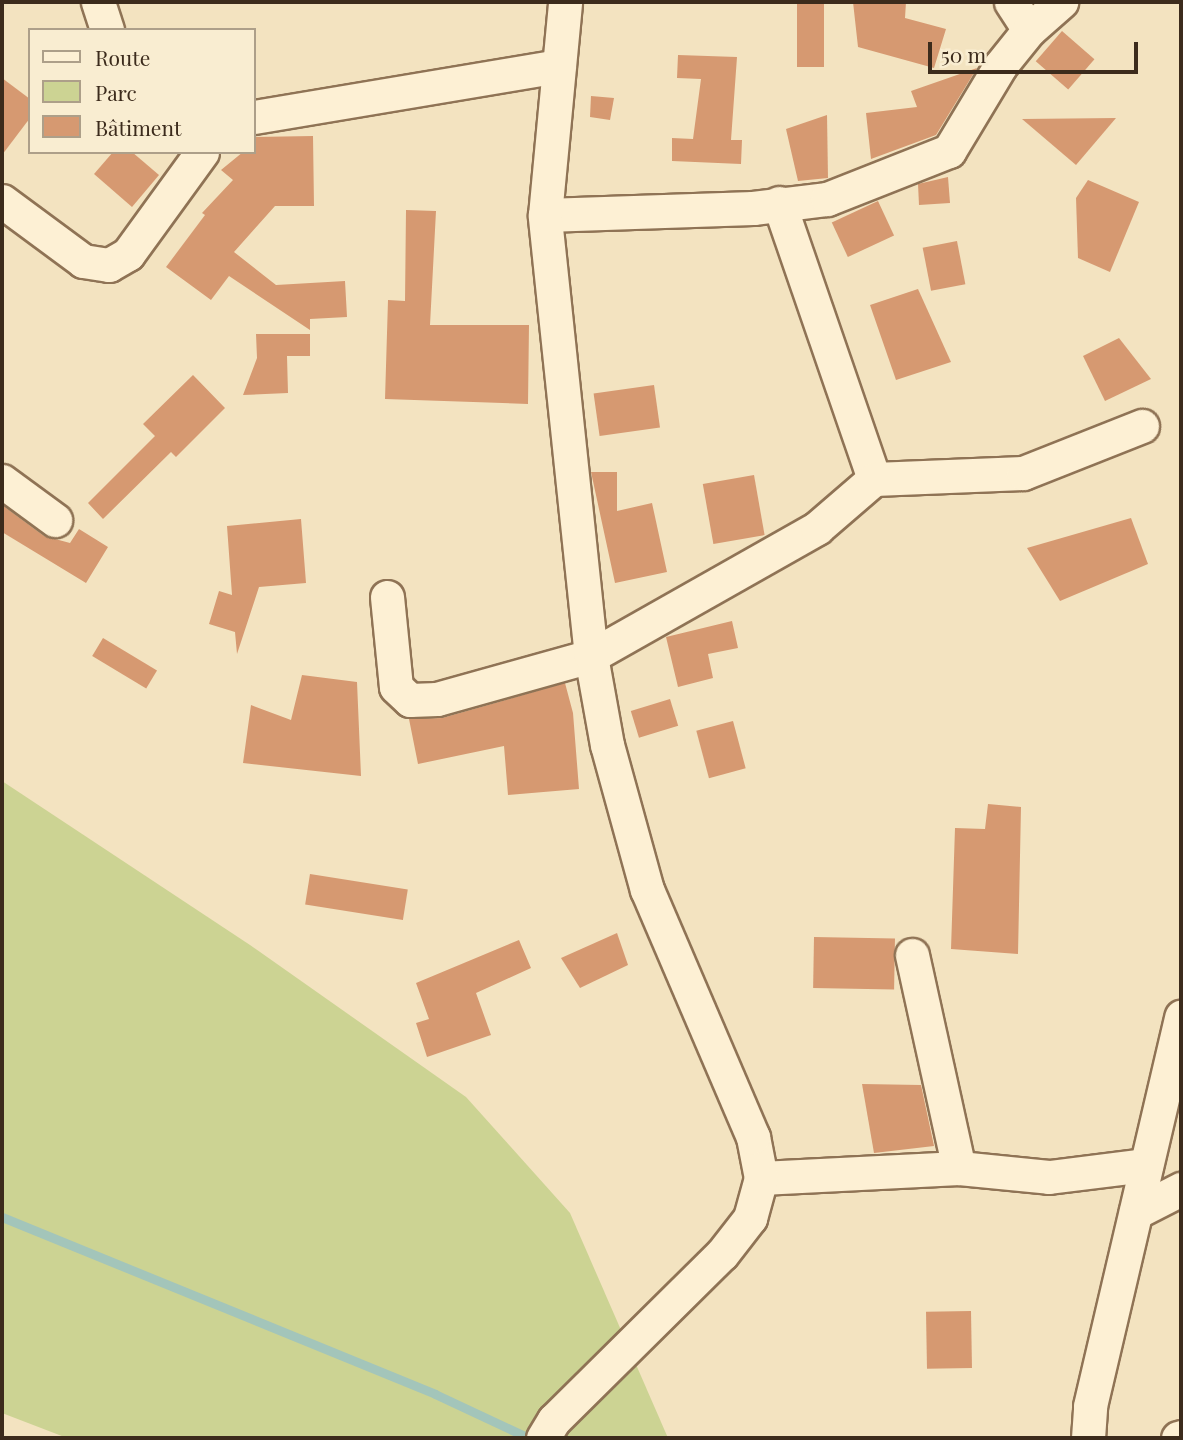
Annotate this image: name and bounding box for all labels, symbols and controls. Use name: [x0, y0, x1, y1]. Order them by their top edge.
legend: [28, 28, 256, 154]
scale bar: [931, 28, 1141, 72]
text: 50 m: [941, 40, 986, 68]
text: Route: [95, 43, 150, 71]
text: Parc: [95, 78, 137, 106]
text: Bâtiment: [95, 113, 181, 141]

